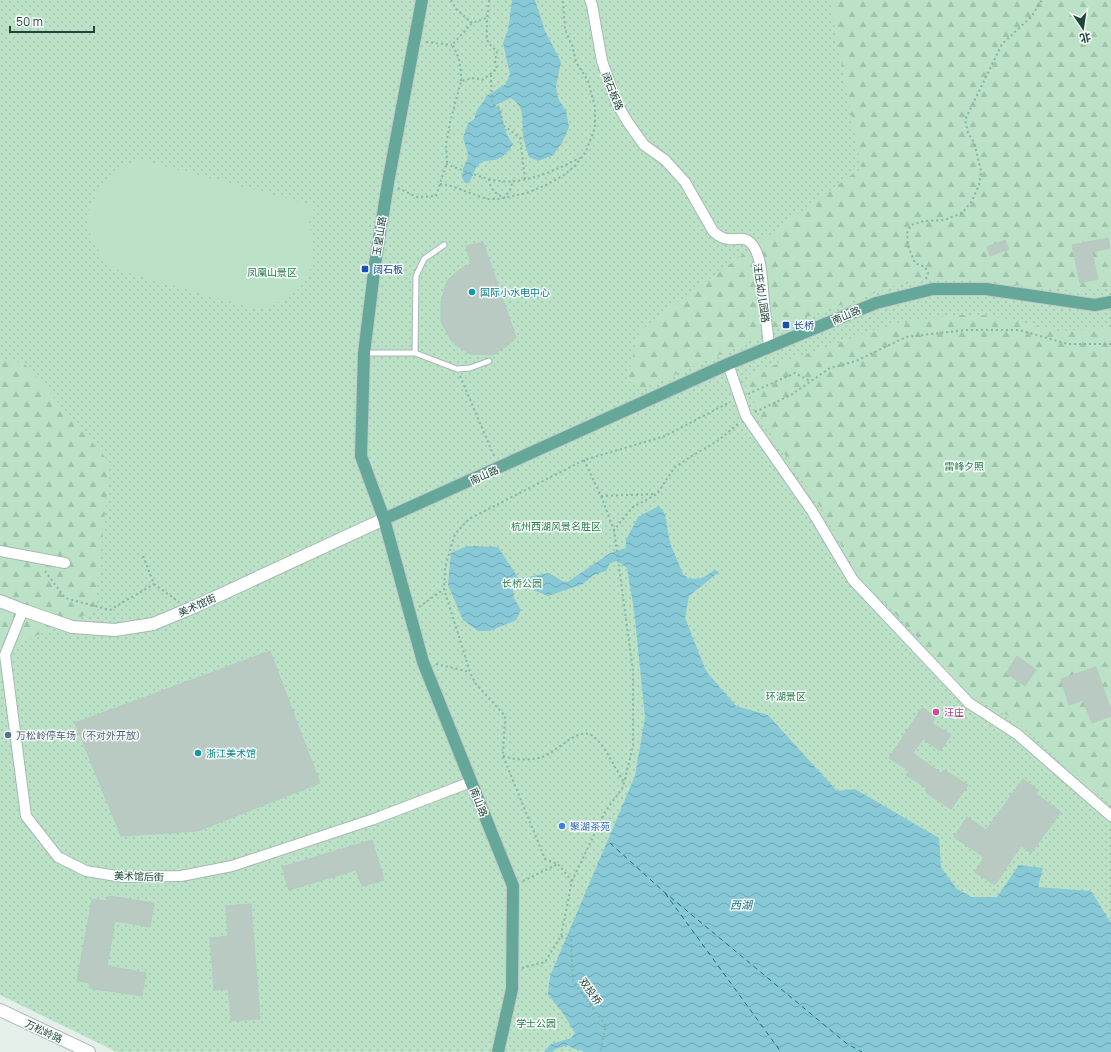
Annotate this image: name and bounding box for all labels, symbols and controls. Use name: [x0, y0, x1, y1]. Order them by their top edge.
scale bar: [10, 8, 94, 34]
north arrow: [1063, 8, 1103, 48]
text: 50 m: [16, 13, 43, 30]
text: 北: [1078, 30, 1092, 47]
street label: 阔石板路: [599, 70, 627, 112]
street label: 玉皇山路: [369, 215, 389, 257]
place label: 阔石板: [373, 262, 403, 276]
street label: 汪庄幼儿园路: [751, 262, 773, 324]
marker: 阔石板: [360, 264, 370, 274]
park label: 凤凰山景区: [247, 265, 297, 279]
place label: 国际小水电中心: [480, 285, 550, 299]
marker: 国际小水电中心: [467, 287, 477, 297]
street label: 南山路: [829, 303, 863, 327]
place label: 长桥: [794, 318, 814, 332]
marker: 长桥: [781, 320, 791, 330]
park label: 雷峰夕照: [944, 459, 984, 473]
street label: 南山路: [467, 463, 501, 487]
park label: 杭州西湖风景名胜区: [511, 519, 601, 533]
park label: 长桥公园: [502, 576, 542, 590]
street label: 美术馆街: [176, 590, 218, 620]
park label: 环湖景区: [766, 689, 806, 703]
place label: 汪庄: [944, 705, 964, 719]
marker: 汪庄: [931, 707, 941, 717]
place label: 万松岭停车场（不对外开放）: [16, 728, 146, 742]
marker: 万松岭停车场（不对外开放）: [3, 730, 13, 740]
place label: 浙江美术馆: [206, 746, 256, 760]
marker: 浙江美术馆: [193, 748, 203, 758]
street label: 南山路: [467, 785, 491, 819]
place label: 聚湖茶苑: [570, 819, 610, 833]
marker: 聚湖茶苑: [557, 821, 567, 831]
street label: 美术馆后街: [114, 868, 164, 884]
water label: 西湖: [730, 897, 754, 912]
street label: 双投桥: [577, 975, 605, 1007]
street label: 万松岭路: [23, 1016, 65, 1046]
park label: 学士公园: [516, 1016, 556, 1030]

